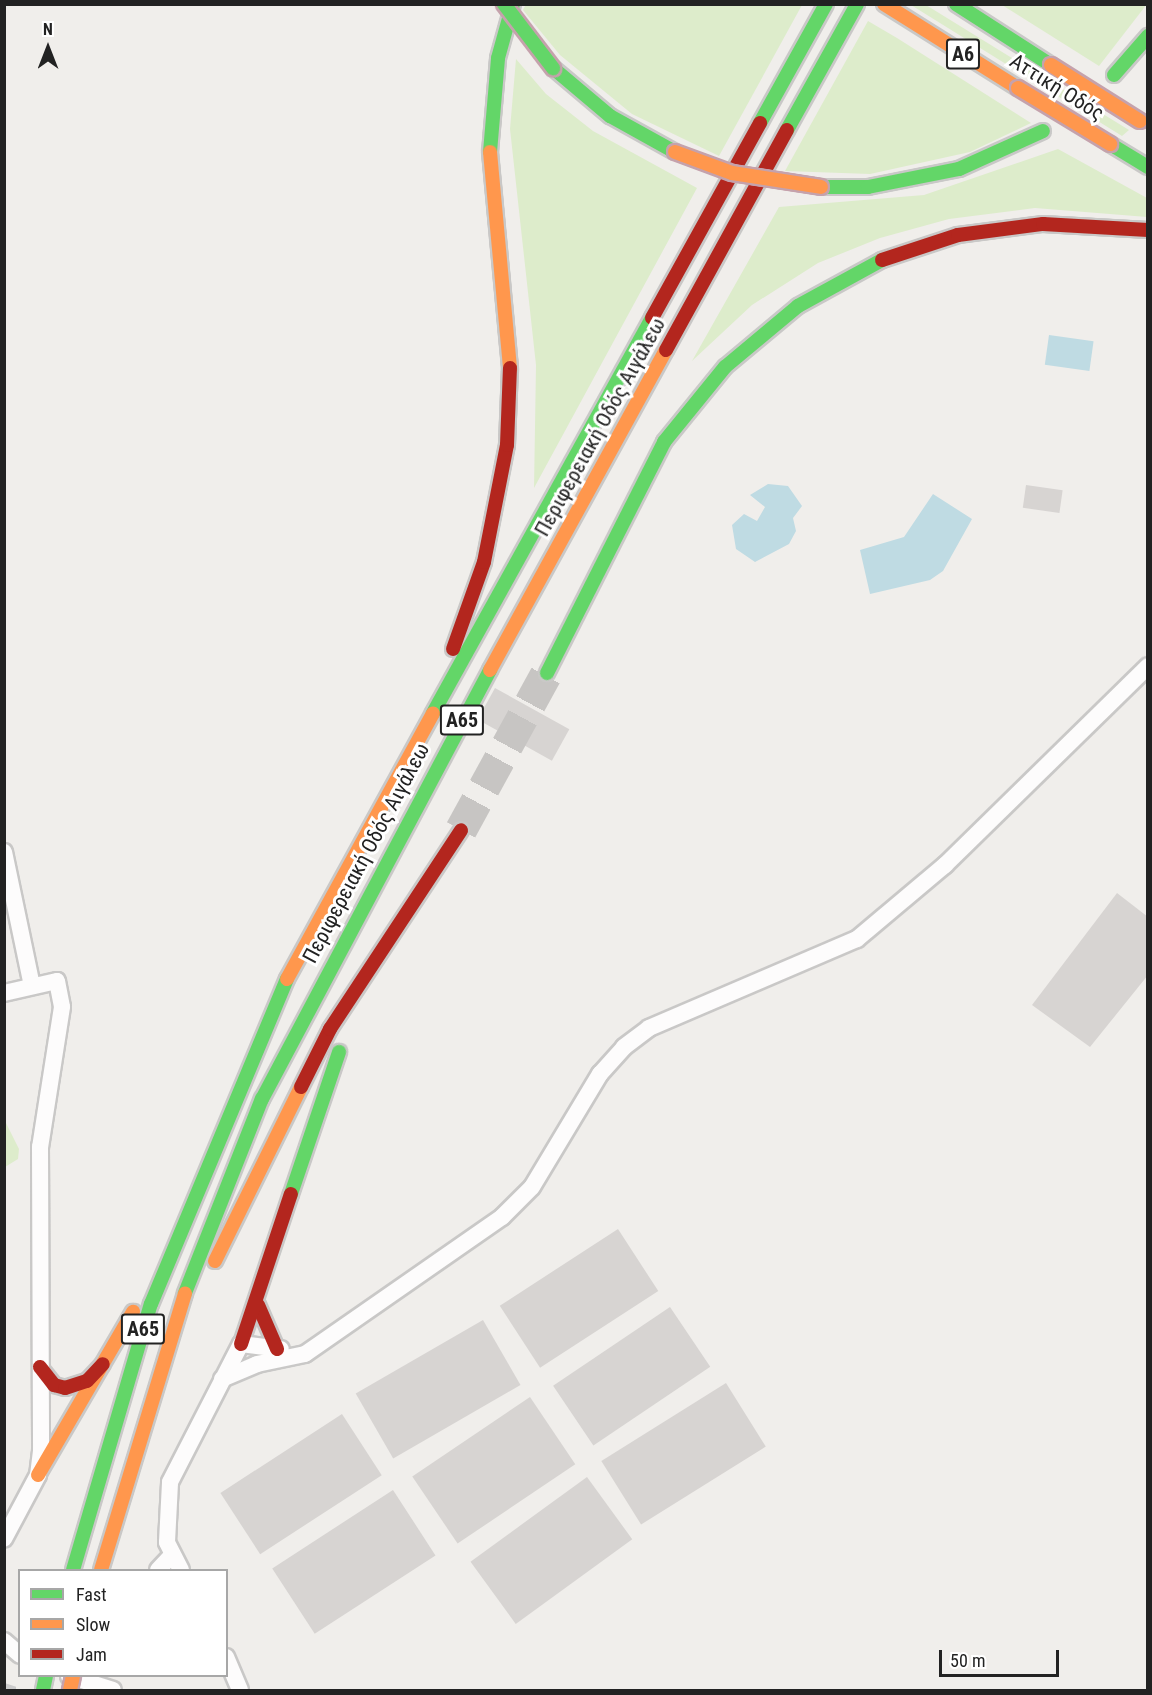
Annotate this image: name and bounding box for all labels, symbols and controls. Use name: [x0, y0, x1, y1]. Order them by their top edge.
north arrow: [18, 18, 78, 78]
text: N: [43, 20, 53, 39]
road number: Α6: [945, 37, 981, 71]
street label: Αττική Οδός: [1005, 48, 1109, 126]
street label: Περιφερειακή Οδός Αιγάλεω: [529, 313, 671, 541]
road number: Α65: [440, 703, 484, 737]
street label: Περιφερειακή Οδός Αιγάλεω: [297, 739, 435, 967]
road number: Α65: [120, 1312, 166, 1346]
legend: [18, 1569, 228, 1677]
text: Fast: [76, 1584, 107, 1605]
text: Slow: [76, 1614, 110, 1635]
scale bar: [942, 1638, 1062, 1676]
text: Jam: [76, 1644, 107, 1665]
text: 50 m: [950, 1650, 985, 1671]

